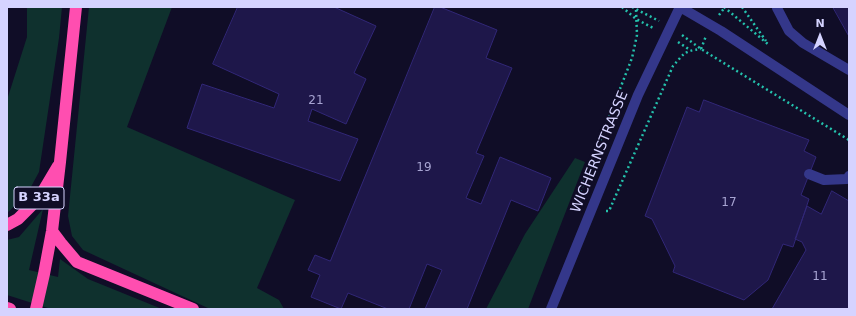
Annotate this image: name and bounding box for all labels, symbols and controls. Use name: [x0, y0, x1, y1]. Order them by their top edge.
north arrow: [800, 16, 840, 56]
text: N: [815, 17, 825, 30]
street label: WICHERNSTRASSE: [568, 89, 632, 215]
house number: 21: [308, 94, 324, 108]
house number: 19: [416, 161, 432, 175]
road number: B 33a: [14, 187, 64, 209]
house number: 17: [721, 196, 737, 210]
house number: 11: [812, 270, 828, 284]

